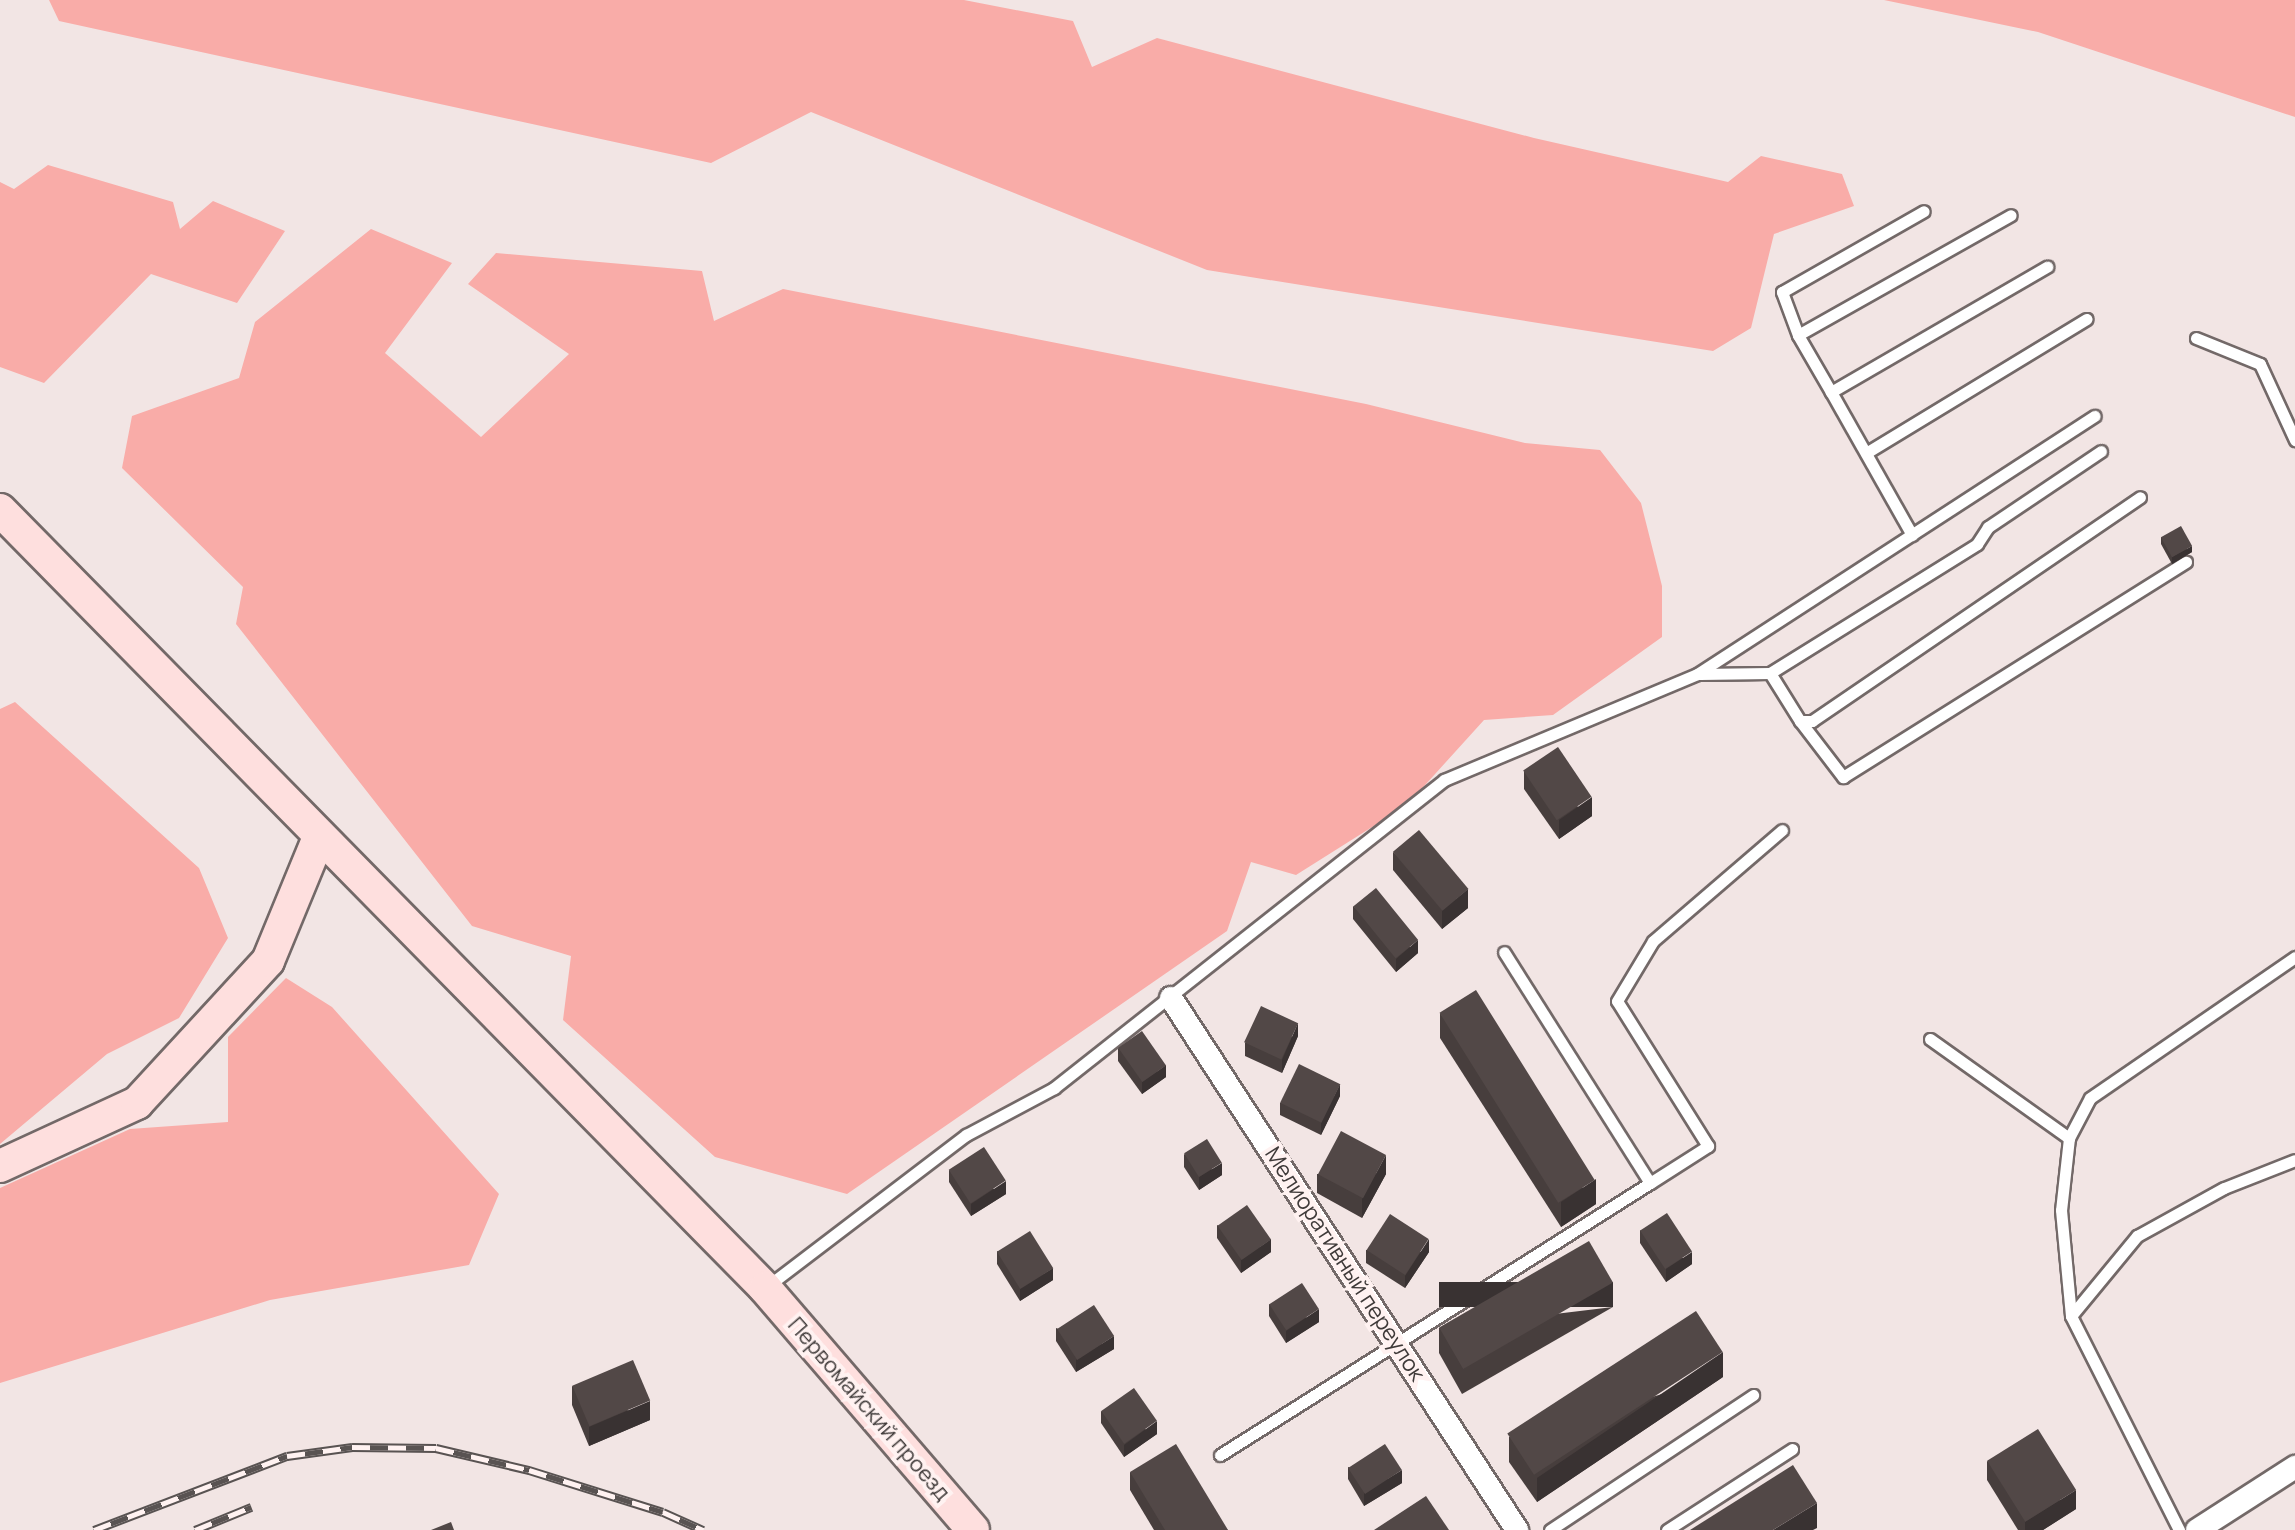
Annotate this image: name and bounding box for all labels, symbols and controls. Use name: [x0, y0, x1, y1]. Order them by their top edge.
street label: Мелиоративный переулок: [1259, 1142, 1431, 1386]
street label: Первомайский проезд: [782, 1312, 956, 1506]

